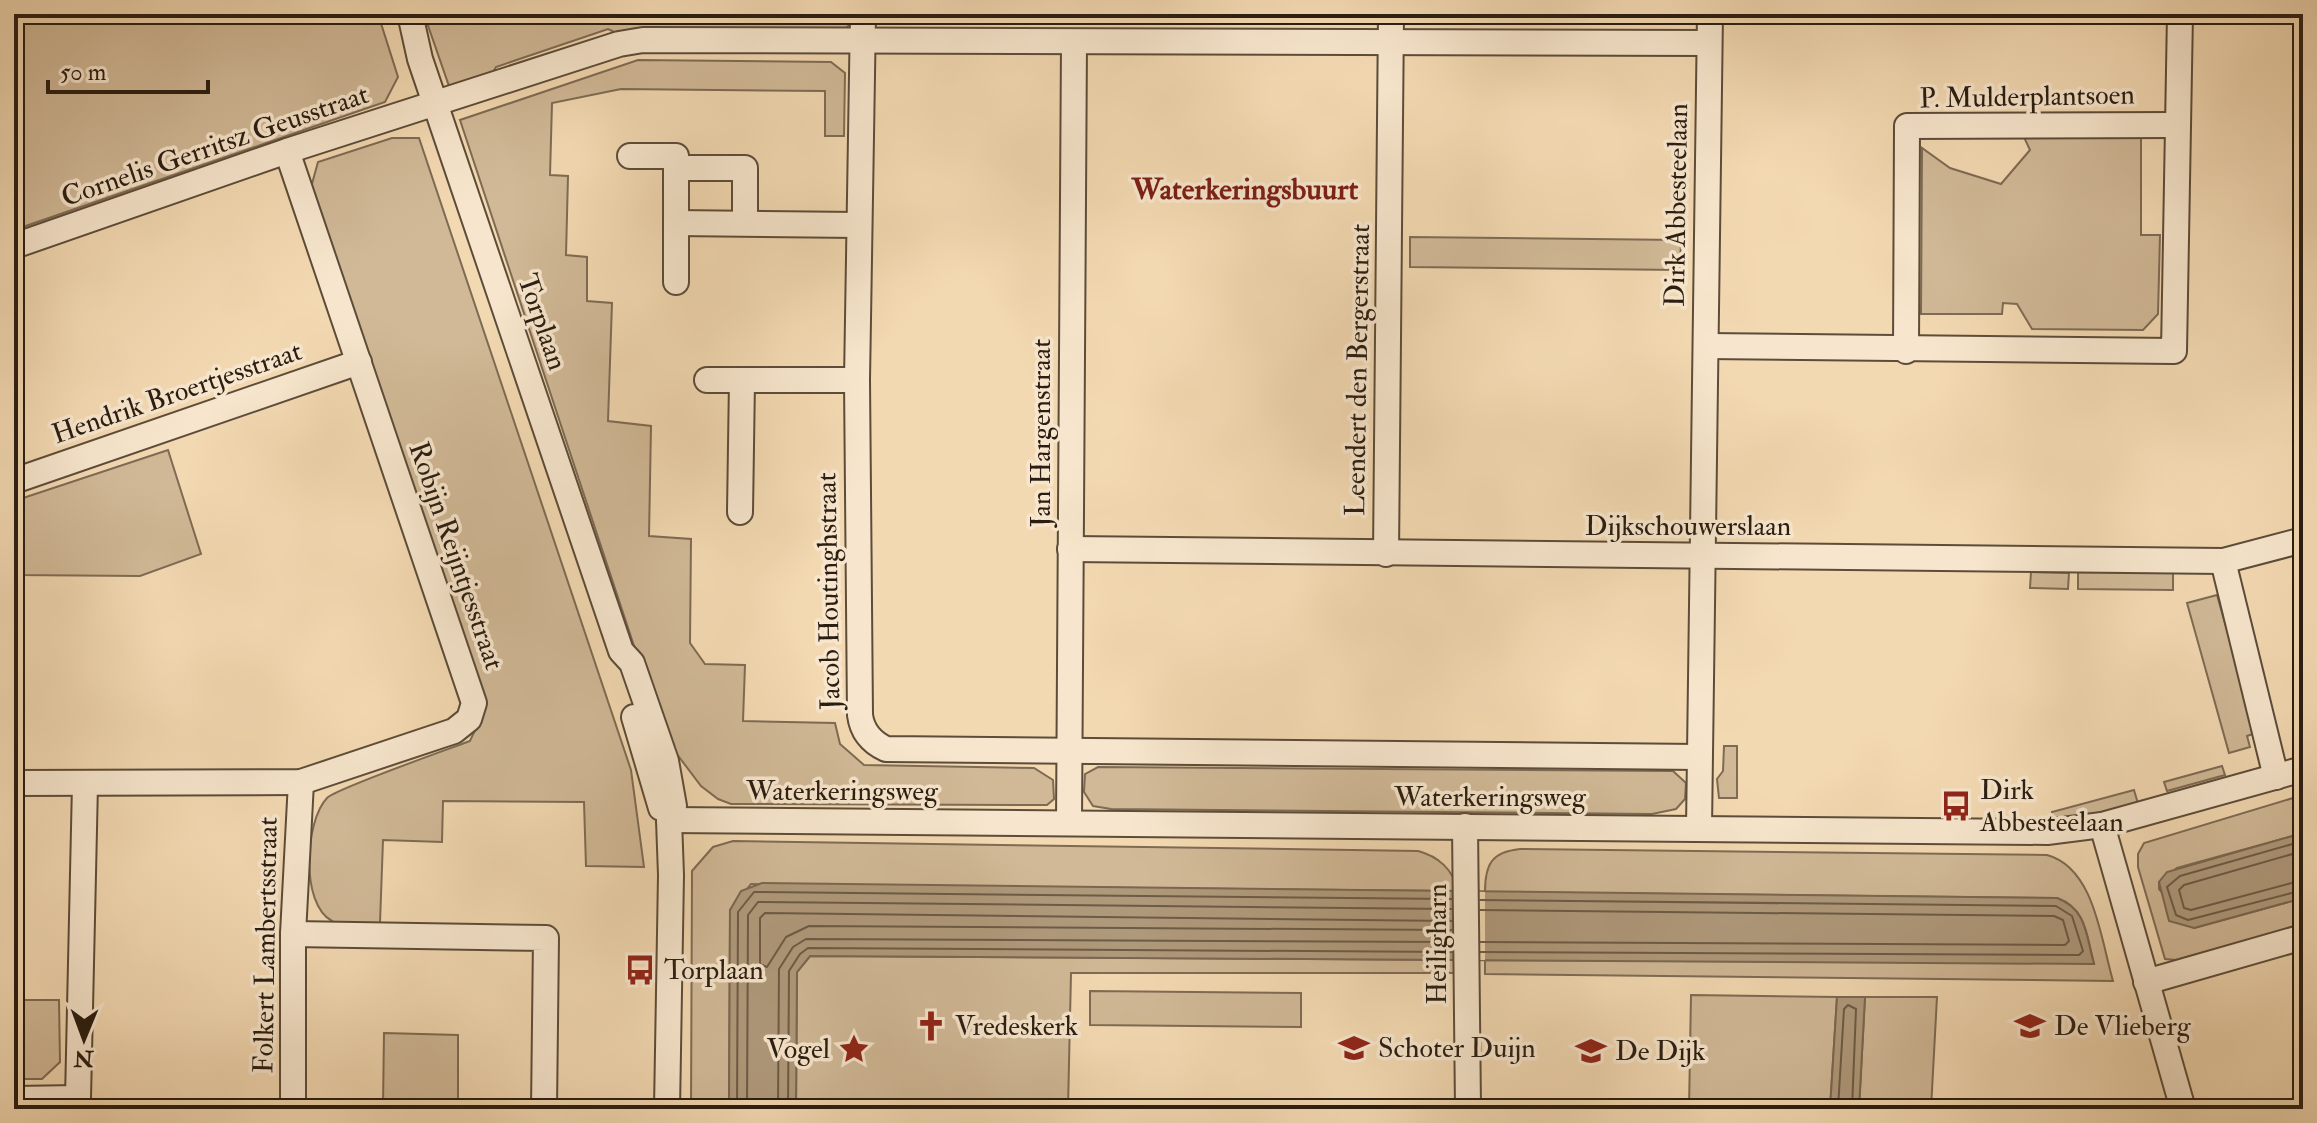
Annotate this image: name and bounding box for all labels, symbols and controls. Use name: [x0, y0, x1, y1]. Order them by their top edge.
scale bar: [48, 44, 208, 94]
text: 50 m: [60, 57, 107, 88]
street label: Cornelis Gerritsz Geusstraat: [57, 77, 373, 215]
street label: P. Mulderplantsoen: [1919, 78, 2135, 116]
street label: Dirk Abbesteelaan: [1658, 103, 1696, 307]
district label: Waterkeringsbuurt: [1131, 171, 1358, 208]
street label: Leendert den Bergerstraat: [1338, 224, 1378, 516]
street label: Torplaan: [509, 269, 575, 375]
street label: Hendrik Broertjesstraat: [47, 334, 307, 452]
street label: Jan Hargenstraat: [1024, 339, 1059, 528]
street label: Robijn Reijntjesstraat: [401, 437, 511, 675]
street label: Jacob Houtinghstraat: [809, 472, 849, 711]
street label: Dijkschouwerslaan: [1585, 509, 1791, 544]
place label: Dirk Abbesteelaan: [1979, 773, 2124, 840]
street label: Waterkeringsweg: [745, 774, 939, 809]
street label: Waterkeringsweg: [1393, 780, 1587, 815]
bus stop icon: Dirk Abbesteelaan: [1939, 789, 1973, 823]
street label: Folkert Lambertsstraat: [246, 816, 286, 1074]
street label: Heiligharn: [1420, 883, 1455, 1005]
bus stop icon: Torplaan: [623, 953, 657, 987]
place label: Torplaan: [664, 953, 764, 988]
north arrow: [44, 999, 124, 1079]
church icon: Vredeskerk: [914, 1009, 948, 1043]
place label: Vredeskerk: [955, 1009, 1079, 1044]
school or university icon: De Vlieberg: [2013, 1009, 2047, 1043]
place label: De Vlieberg: [2054, 1009, 2192, 1044]
school or university icon: Schoter Duijn: [1337, 1031, 1371, 1065]
place label: Schoter Duijn: [1378, 1031, 1536, 1066]
place label: Vogel: [766, 1032, 830, 1067]
place icon: Vogel: [837, 1032, 871, 1066]
school or university icon: De Dijk: [1574, 1034, 1608, 1068]
place label: De Dijk: [1615, 1034, 1706, 1069]
text: N: [73, 1044, 95, 1072]

